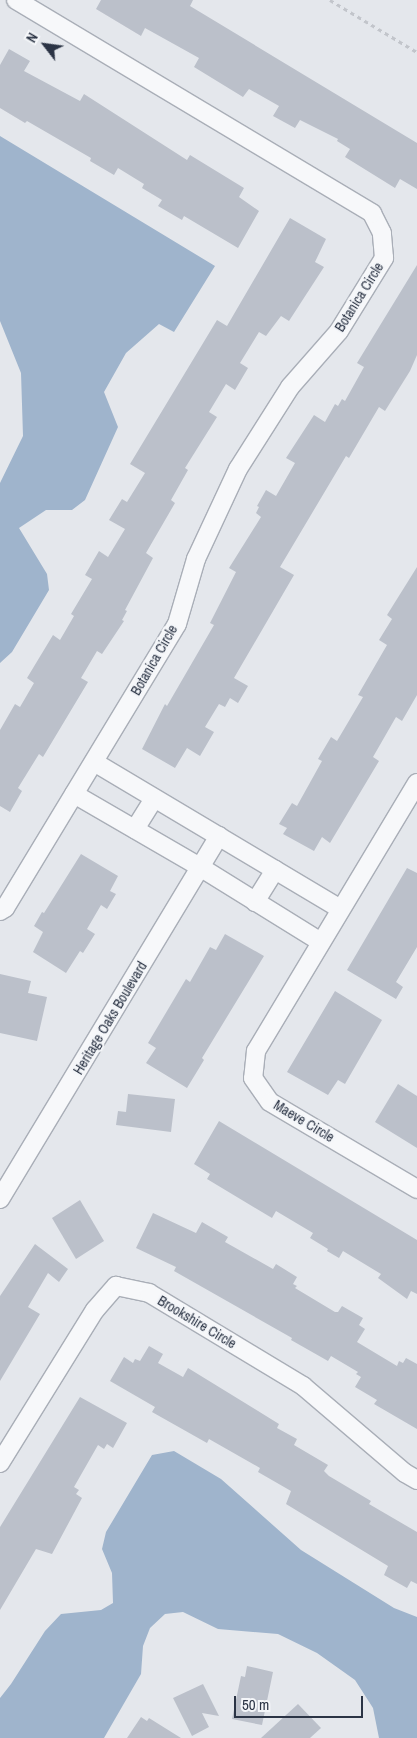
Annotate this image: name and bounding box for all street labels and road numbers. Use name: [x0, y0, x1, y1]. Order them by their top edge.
street label: Botanica Circle: [331, 259, 387, 335]
street label: Botanica Circle: [127, 622, 181, 698]
street label: Heritage Oaks Boulevard: [70, 958, 150, 1078]
street label: Maeve Circle: [271, 1096, 337, 1146]
street label: Brookshire Circle: [155, 1292, 239, 1352]

